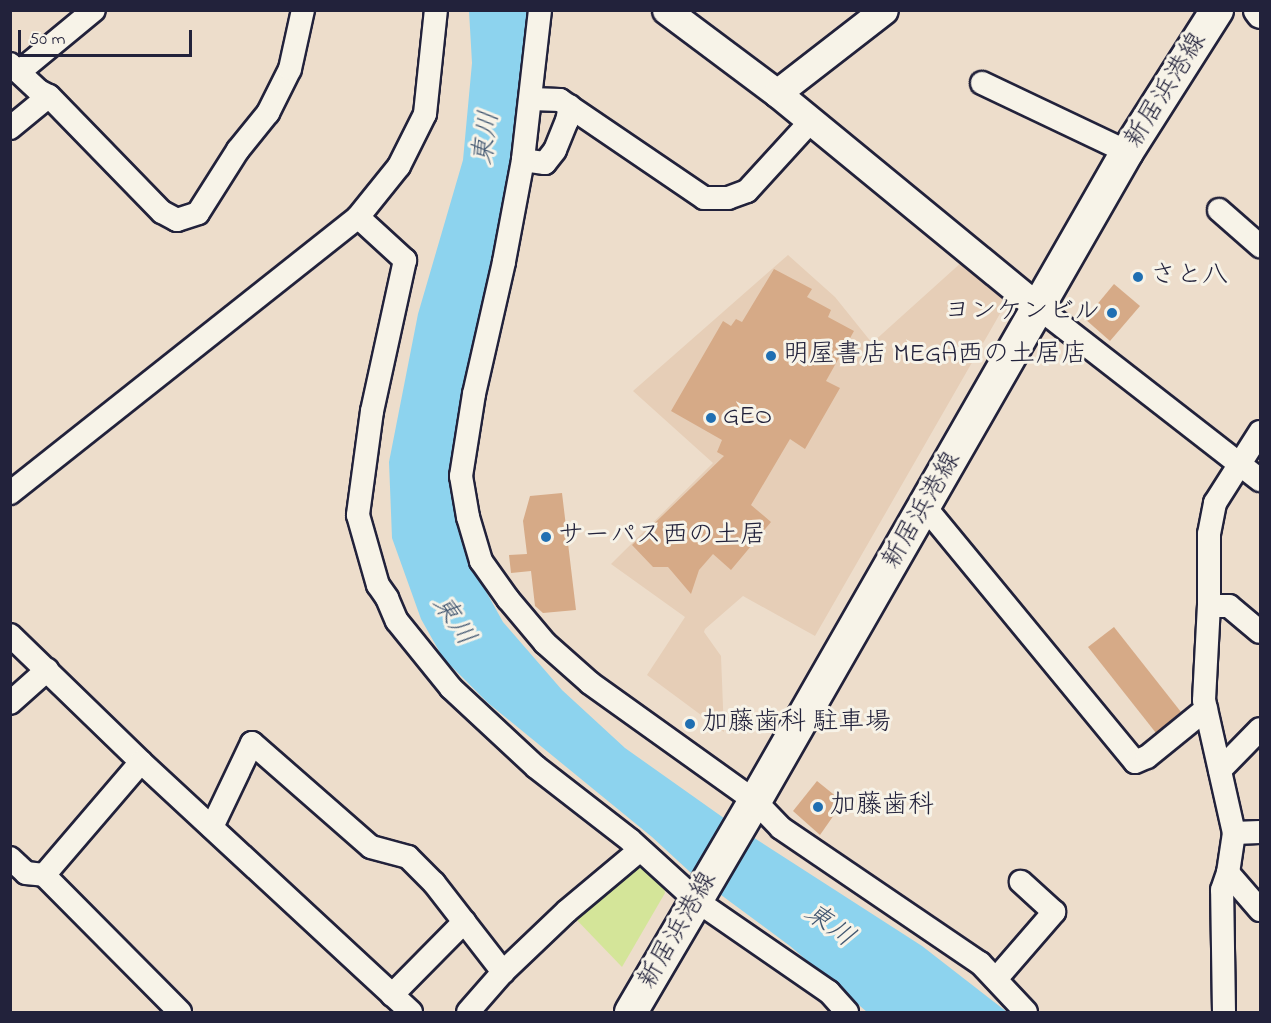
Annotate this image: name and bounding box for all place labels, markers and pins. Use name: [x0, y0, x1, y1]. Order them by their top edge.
place label: さと八: [1150, 261, 1228, 293]
marker: さと八: [1131, 270, 1145, 284]
place label: ヨンケンビル: [944, 297, 1100, 329]
marker: ヨンケンビル: [1105, 306, 1119, 320]
place label: 明屋書店 MEGA西の土居店: [783, 340, 1087, 372]
marker: 明屋書店 MEGA西の土居店: [764, 349, 778, 363]
place label: GEO: [723, 402, 772, 434]
marker: GEO: [704, 411, 718, 425]
place label: サーパス西の土居: [558, 521, 766, 553]
marker: サーパス西の土居: [539, 530, 553, 544]
place label: 加藤歯科 駐車場: [702, 708, 890, 740]
marker: 加藤歯科 駐車場: [683, 717, 697, 731]
place label: 加藤歯科: [830, 791, 934, 823]
marker: 加藤歯科: [811, 800, 825, 814]

